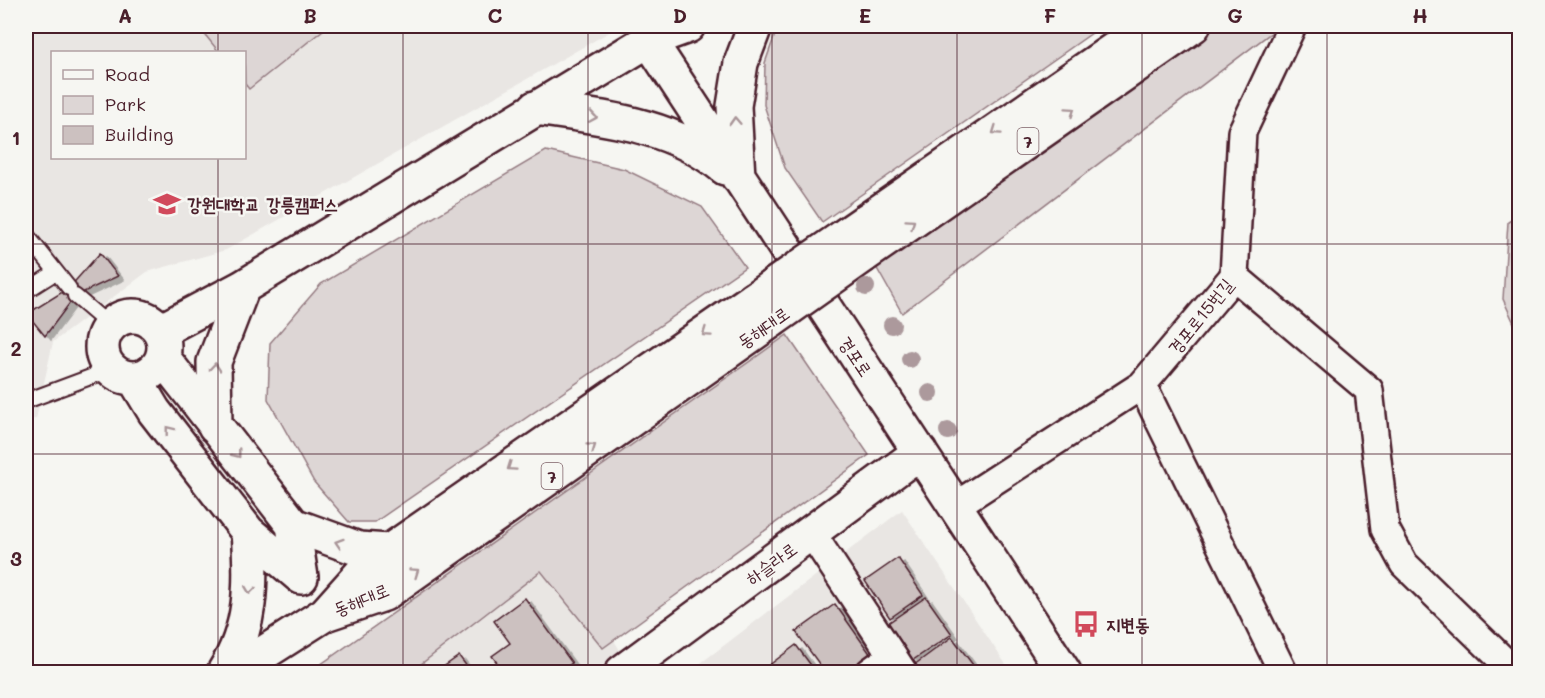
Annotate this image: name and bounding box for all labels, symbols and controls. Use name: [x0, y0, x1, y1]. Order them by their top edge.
text: A: [118, 2, 132, 28]
text: B: [303, 2, 317, 28]
text: C: [488, 2, 503, 28]
text: D: [673, 2, 687, 28]
text: E: [859, 2, 871, 28]
text: F: [1044, 2, 1057, 28]
text: G: [1227, 2, 1243, 28]
text: H: [1412, 2, 1428, 28]
legend: [51, 51, 246, 159]
text: Road: [105, 62, 150, 86]
text: Park: [105, 92, 146, 116]
one-way arrow: [1064, 107, 1075, 118]
one-way arrow: [588, 110, 598, 122]
one-way arrow: [728, 116, 741, 125]
text: Building: [105, 122, 173, 146]
text: 1: [12, 124, 20, 150]
one-way arrow: [992, 124, 1003, 135]
road number: 7: [1018, 128, 1038, 154]
school or university icon: 강원대학교 강릉캠퍼스: [152, 189, 182, 219]
place label: 강원대학교 강릉캠퍼스: [187, 192, 338, 216]
one-way arrow: [904, 219, 915, 230]
street label: 경포로15번길: [1162, 273, 1238, 359]
street label: 동해대로: [732, 301, 794, 353]
one-way arrow: [702, 325, 713, 336]
street label: 경포로: [834, 331, 878, 381]
text: 2: [10, 335, 22, 361]
one-way arrow: [208, 363, 221, 372]
one-way arrow: [165, 426, 176, 437]
one-way arrow: [585, 443, 596, 454]
one-way arrow: [230, 447, 241, 458]
one-way arrow: [507, 460, 518, 471]
road number: 7: [542, 463, 562, 489]
street label: 하슬라로: [741, 536, 801, 590]
one-way arrow: [334, 538, 345, 550]
text: 3: [10, 545, 22, 571]
one-way arrow: [409, 568, 420, 579]
street label: 동해대로: [330, 577, 392, 621]
one-way arrow: [245, 586, 257, 595]
bus stop icon: 지변동: [1071, 609, 1101, 639]
place label: 지변동: [1106, 612, 1149, 636]

